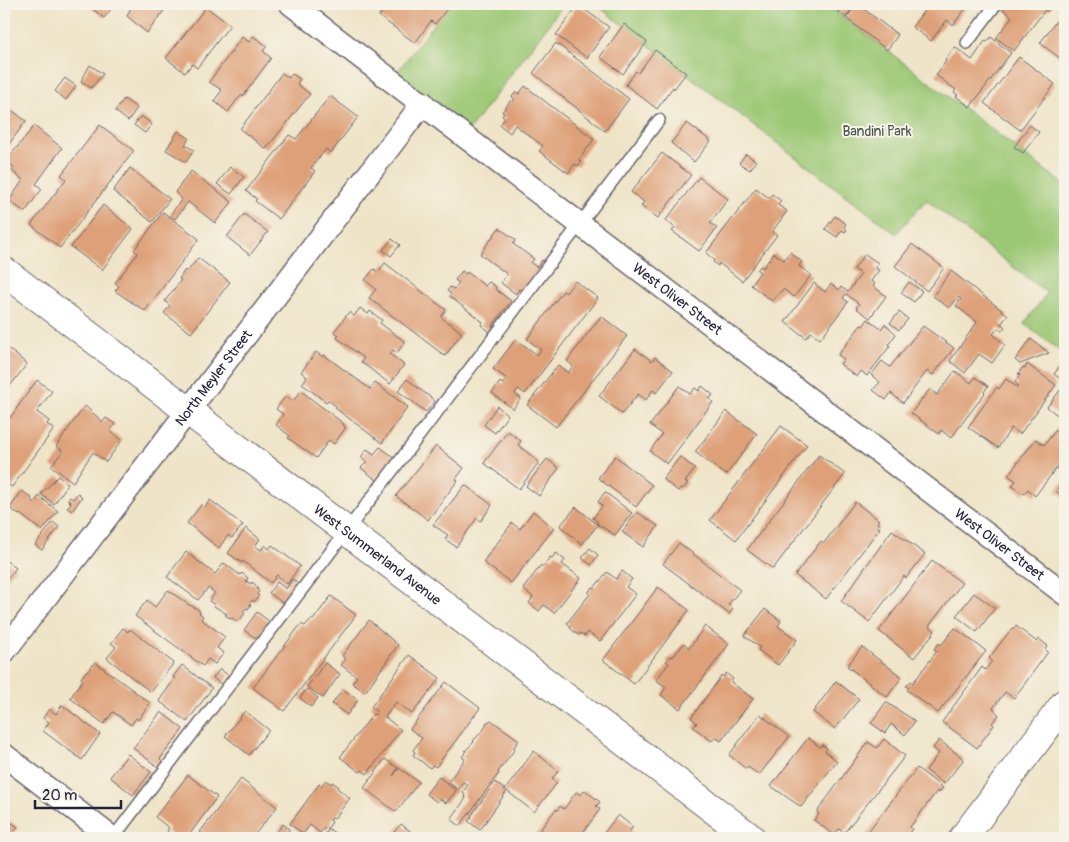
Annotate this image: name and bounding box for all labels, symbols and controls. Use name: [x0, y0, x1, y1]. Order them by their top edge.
park label: Bandini Park: [842, 123, 912, 140]
street label: West Oliver Street: [629, 259, 726, 338]
street label: North Meyler Street: [171, 326, 256, 429]
street label: West Summerland Avenue: [310, 501, 445, 608]
street label: West Oliver Street: [951, 505, 1048, 584]
scale bar: [35, 777, 121, 809]
text: 20 m: [42, 786, 77, 805]

